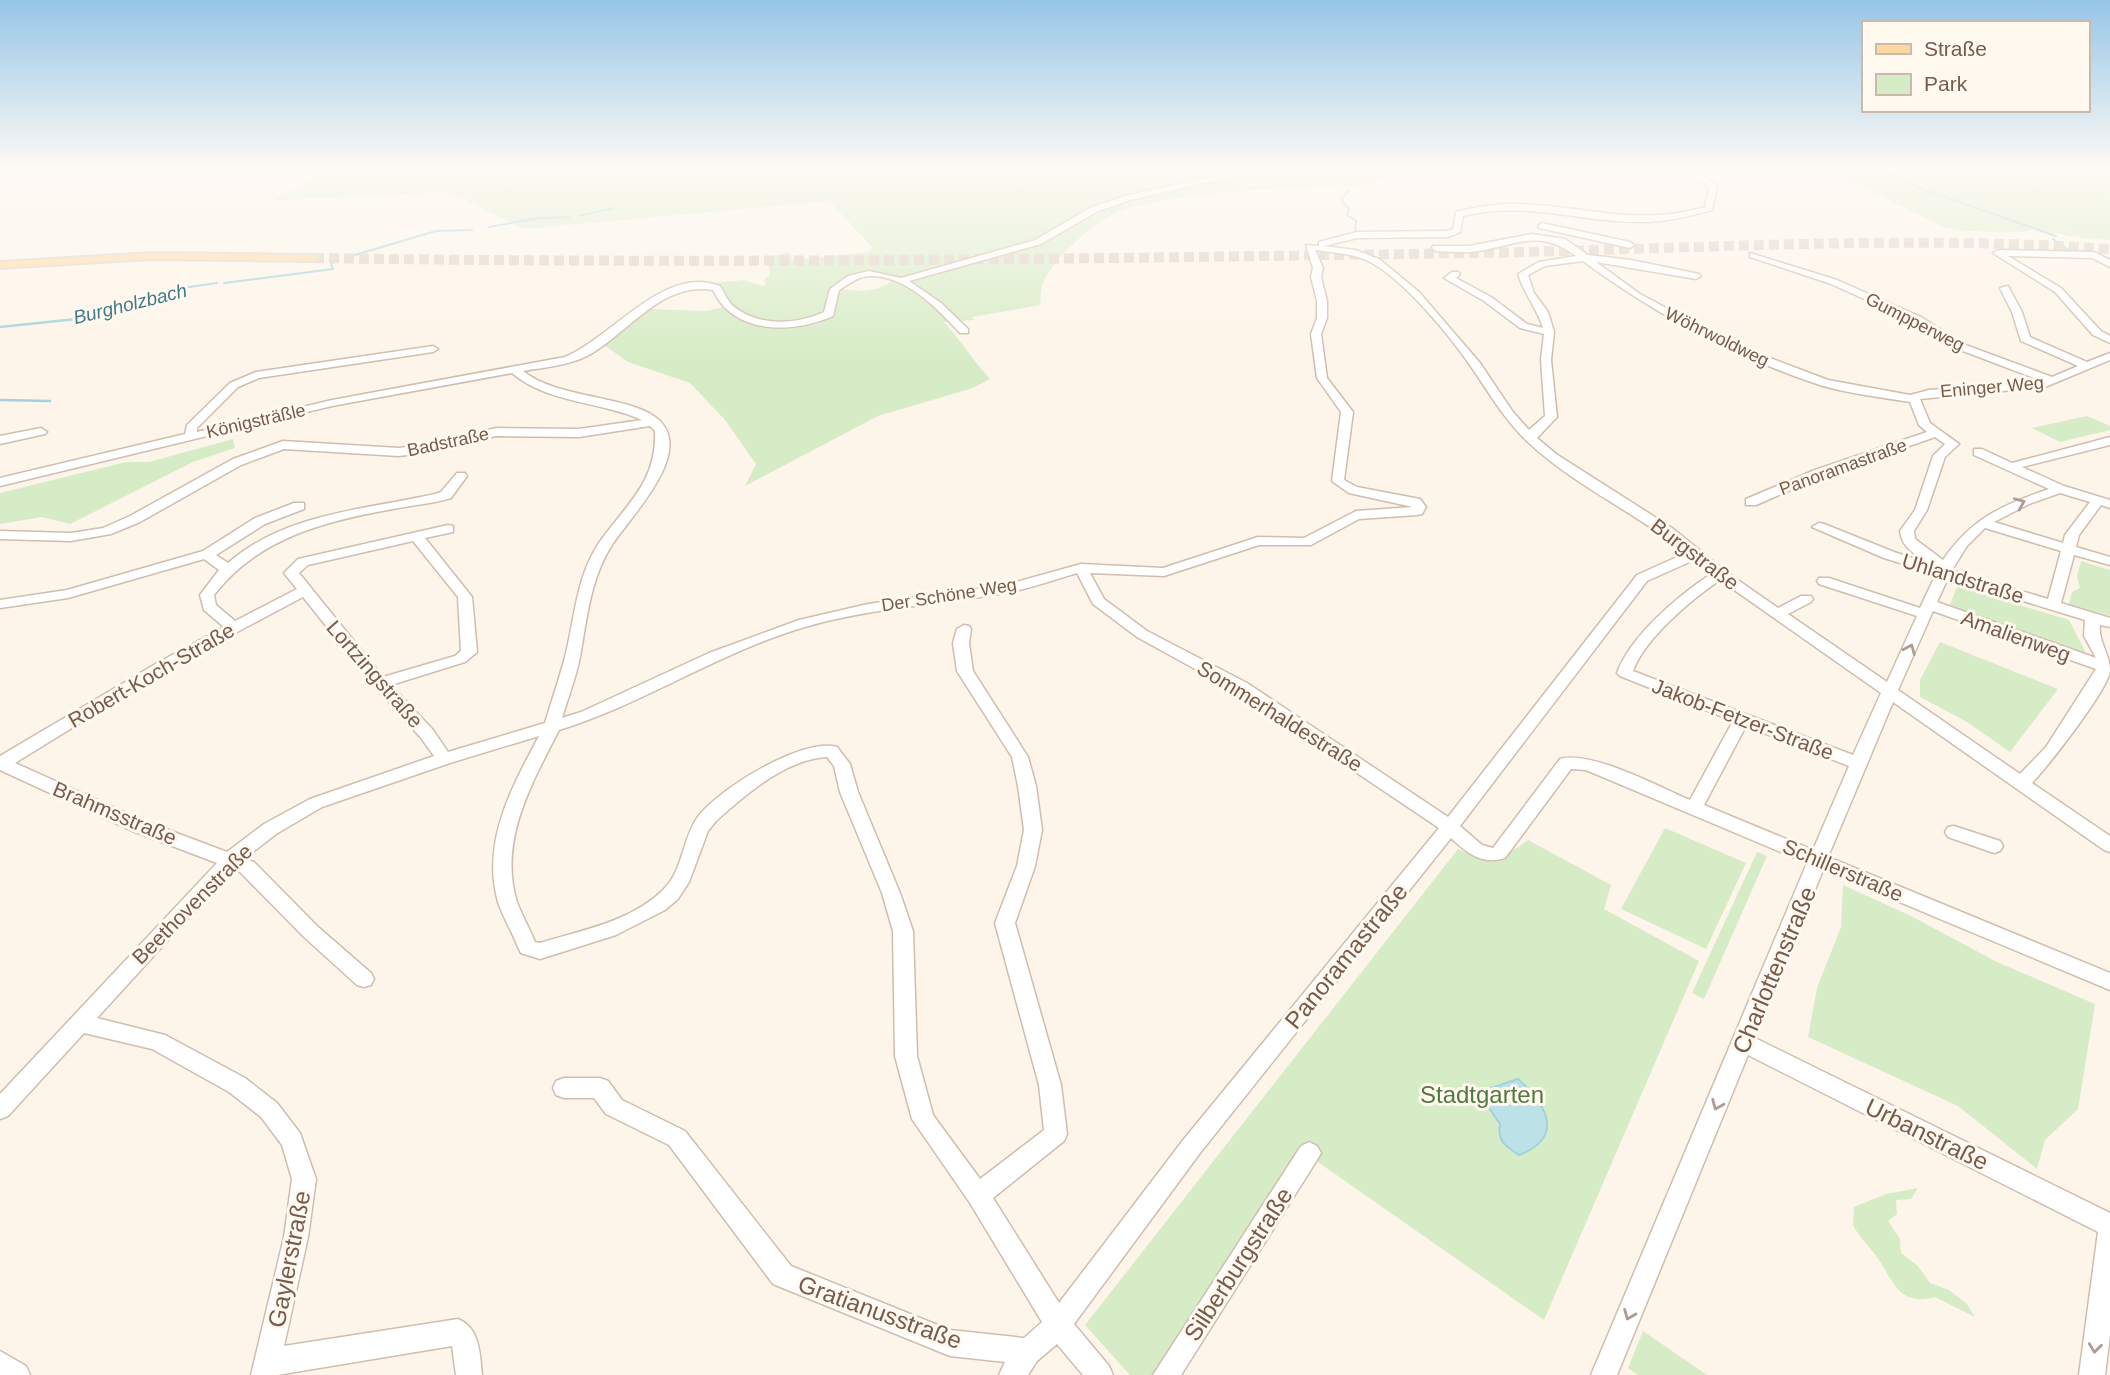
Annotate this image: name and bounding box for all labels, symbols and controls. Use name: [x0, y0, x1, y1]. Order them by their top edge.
legend: [1862, 21, 2089, 112]
text: Straße: [1924, 37, 1987, 60]
text: Park: [1924, 72, 1968, 95]
water label: Burgholzbach: [71, 280, 189, 328]
street label: Gumpperweg: [1862, 289, 1968, 355]
street label: Wöhrwoldweg: [1662, 303, 1772, 371]
street label: Eninger Weg: [1939, 373, 2045, 401]
street label: Königsträßle: [205, 400, 307, 442]
street label: Badstraße: [405, 424, 491, 460]
street label: Panoramastraße: [1777, 435, 1909, 499]
one-way arrow: [2013, 498, 2025, 512]
street label: Burgstraße: [1647, 514, 1743, 594]
street label: Uhlandstraße: [1899, 549, 2027, 607]
street label: Der Schöne Weg: [880, 574, 1018, 616]
street label: Amalienweg: [1958, 606, 2074, 666]
street label: Lortzingstraße: [322, 616, 428, 732]
street label: Robert-Koch-Straße: [64, 618, 238, 732]
one-way arrow: [1902, 644, 1916, 656]
street label: Sommerhaldestraße: [1193, 656, 1367, 776]
street label: Jakob-Fetzer-Straße: [1649, 674, 1837, 764]
street label: Brahmsstraße: [50, 777, 180, 849]
street label: Schillerstraße: [1779, 834, 1907, 906]
street label: Beethovenstraße: [127, 839, 257, 969]
street label: Panoramastraße: [1279, 878, 1413, 1034]
street label: Charlottenstraße: [1727, 882, 1821, 1058]
park label: Stadtgarten: [1420, 1081, 1544, 1108]
street label: Urbanstraße: [1861, 1093, 1993, 1175]
one-way arrow: [1711, 1098, 1725, 1110]
street label: Silberburgstraße: [1178, 1182, 1298, 1346]
street label: Gaylerstraße: [263, 1188, 315, 1330]
street label: Gratianusstraße: [795, 1270, 965, 1354]
one-way arrow: [1623, 1308, 1637, 1320]
one-way arrow: [2088, 1342, 2103, 1354]

